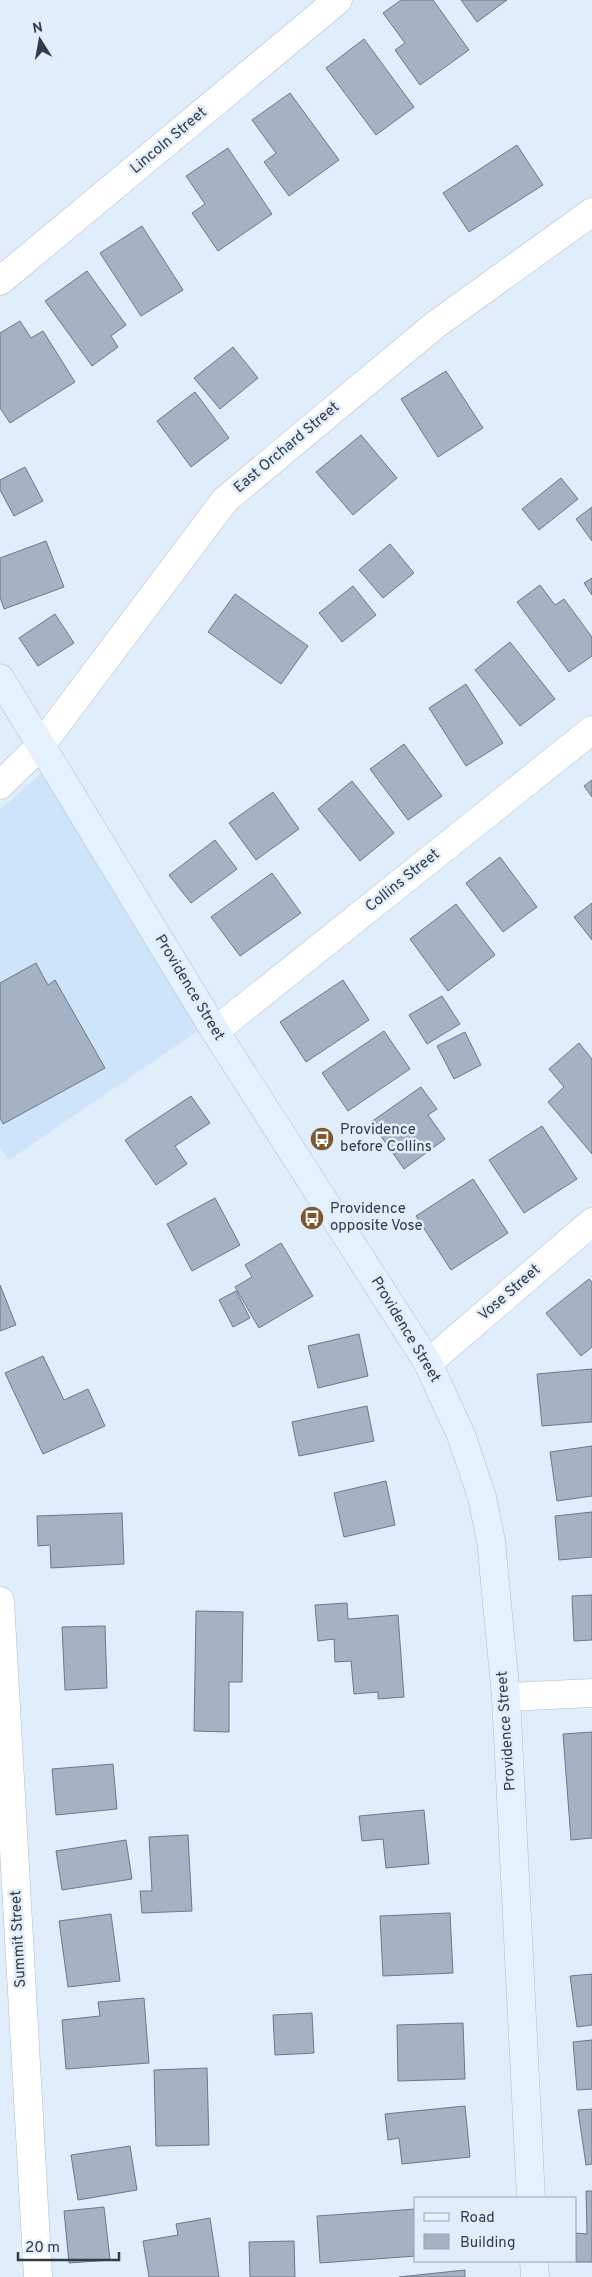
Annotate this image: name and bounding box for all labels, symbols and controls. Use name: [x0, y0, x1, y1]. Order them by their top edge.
north arrow: [15, 15, 65, 65]
text: N: [31, 19, 44, 38]
street label: Lincoln Street: [127, 103, 211, 179]
street label: East Orchard Street: [230, 398, 344, 498]
street label: Collins Street: [362, 845, 444, 917]
street label: Providence Street: [150, 931, 228, 1045]
place label: Providence before Collins: [340, 1121, 432, 1157]
bus stop icon: Providence before Collins: [309, 1126, 335, 1152]
place label: Providence opposite Vose: [330, 1200, 423, 1236]
bus stop icon: Providence opposite Vose: [299, 1205, 325, 1231]
street label: Vose Street: [475, 1261, 545, 1325]
street label: Providence Street: [366, 1273, 444, 1387]
street label: Providence Street: [493, 1670, 521, 1792]
street label: Summit Street: [7, 1890, 31, 1988]
legend: [414, 2197, 577, 2262]
text: Road: [460, 2209, 495, 2228]
scale bar: [18, 2230, 119, 2262]
text: Building: [460, 2234, 515, 2253]
text: 20 m: [25, 2239, 60, 2258]

